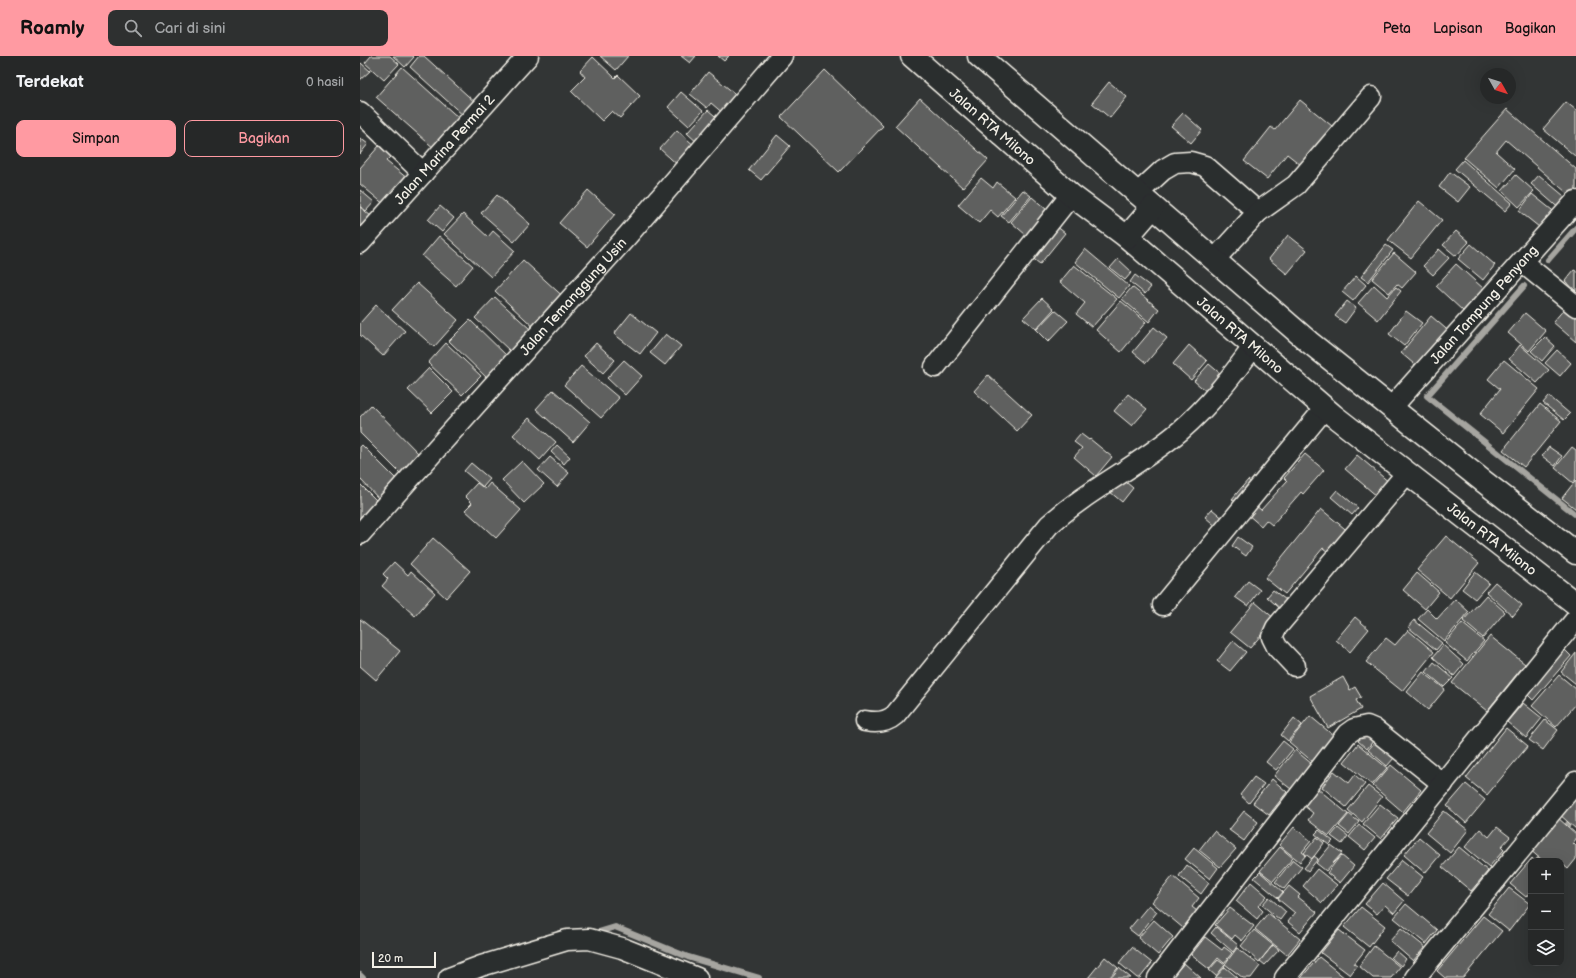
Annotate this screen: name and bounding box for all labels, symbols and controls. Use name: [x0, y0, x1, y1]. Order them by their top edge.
search box: [108, 10, 388, 46]
text: Roamly: [20, 17, 84, 40]
icon: search: [122, 17, 144, 39]
text: Cari di sini: [154, 19, 226, 38]
text: Peta: [1383, 20, 1411, 37]
text: Lapisan: [1433, 20, 1483, 37]
text: Bagikan: [1505, 20, 1556, 37]
north arrow: [1480, 68, 1516, 104]
text: Terdekat: [16, 72, 84, 92]
text: 0 hasil: [306, 74, 344, 90]
street label: Jalan RTA Milono: [946, 84, 1039, 169]
street label: Jalan Marina Permai 2: [390, 90, 499, 208]
button: Simpan: [16, 120, 176, 157]
button: Bagikan: [184, 120, 344, 157]
street label: Jalan Temanggung Usin: [516, 234, 630, 359]
street label: Jalan Tampung Penyang: [1426, 241, 1541, 367]
street label: Jalan RTA Milono: [1193, 293, 1287, 377]
street label: Jalan RTA Milono: [1444, 499, 1540, 579]
map controls: [1528, 858, 1564, 966]
button: +: [1528, 858, 1564, 894]
button: −: [1528, 894, 1564, 930]
button: layers: [1528, 930, 1564, 966]
scale bar: [372, 950, 436, 969]
text: 20 m: [378, 952, 403, 965]

